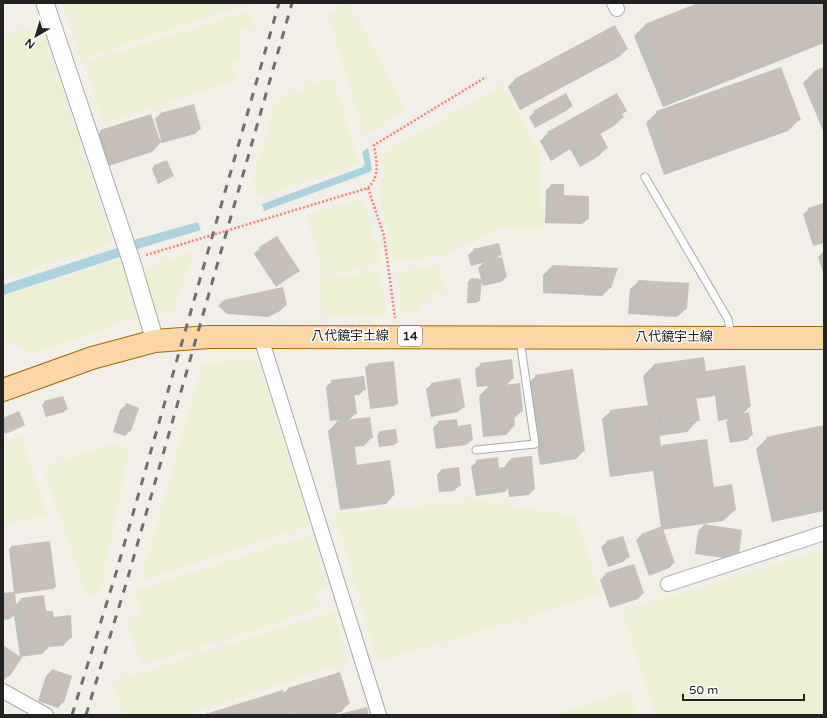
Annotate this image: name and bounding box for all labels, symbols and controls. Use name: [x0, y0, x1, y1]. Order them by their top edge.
north arrow: [16, 16, 56, 56]
text: N: [23, 36, 38, 51]
road number: 14: [398, 326, 422, 346]
street label: 八代鏡宇土線: [311, 328, 389, 344]
street label: 八代鏡宇土線: [635, 329, 713, 345]
scale bar: [683, 676, 804, 702]
text: 50 m: [689, 683, 718, 697]

